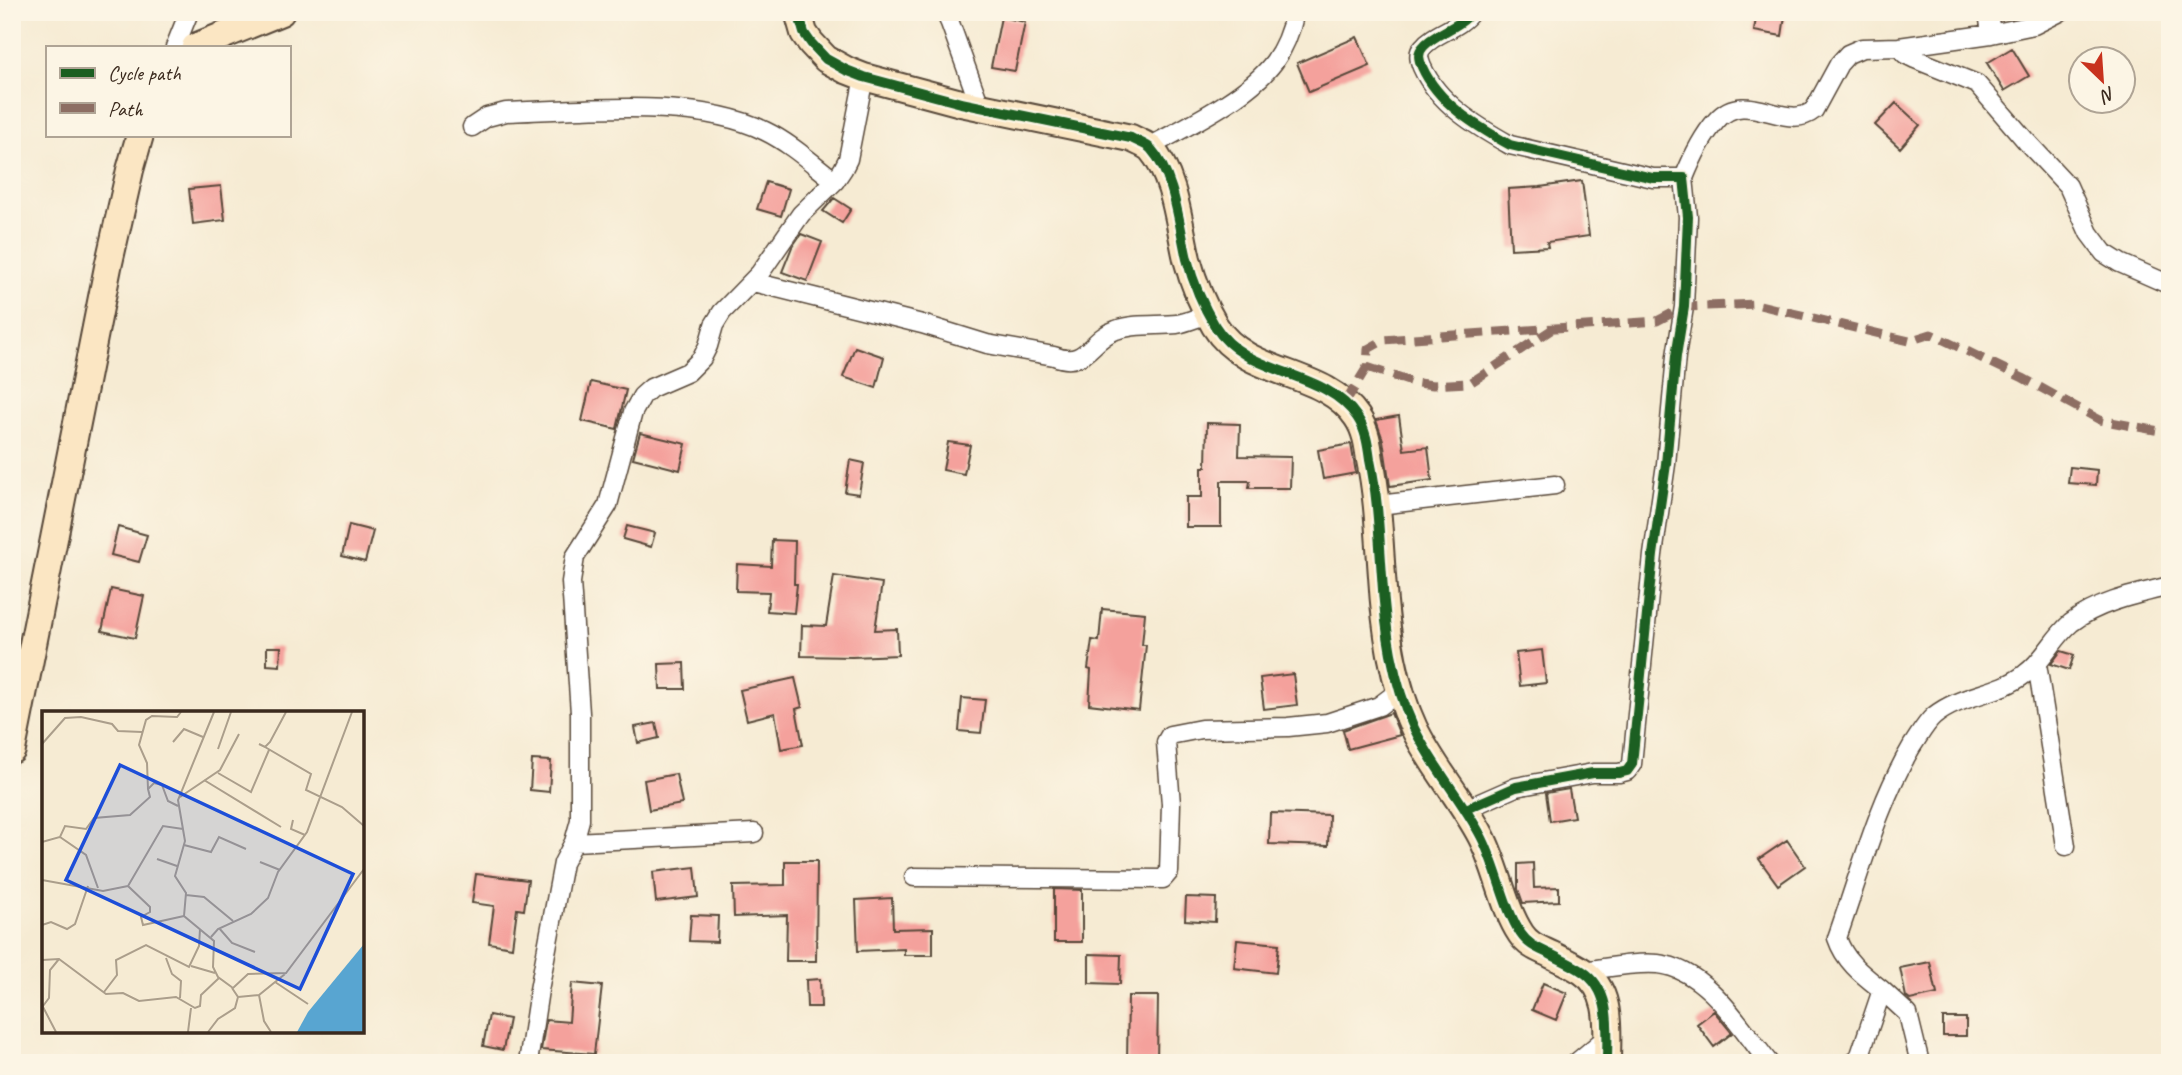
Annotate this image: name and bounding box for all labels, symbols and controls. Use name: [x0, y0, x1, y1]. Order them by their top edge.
legend: [46, 46, 290, 136]
north arrow: [2066, 46, 2136, 116]
text: Cycle path: [108, 60, 181, 86]
text: N: [2095, 81, 2119, 109]
text: Path: [108, 96, 144, 122]
inset map: [42, 711, 364, 1033]

